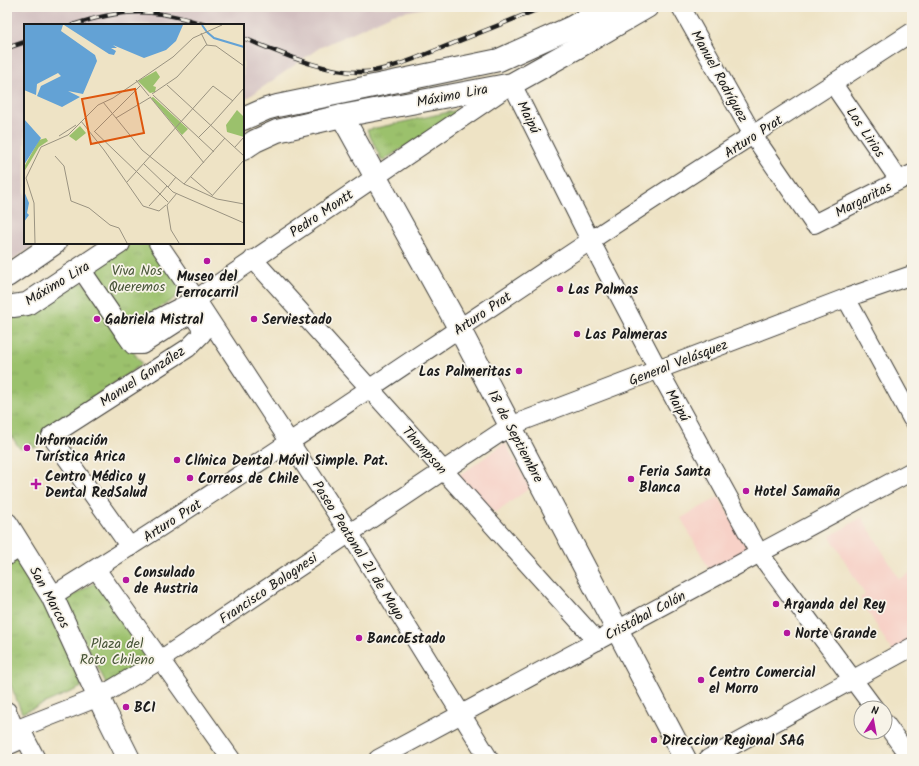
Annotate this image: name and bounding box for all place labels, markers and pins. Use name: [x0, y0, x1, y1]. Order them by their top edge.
marker: Museo del Ferrocarril: [202, 256, 212, 266]
place label: Museo del Ferrocarril: [176, 266, 238, 304]
place label: Las Palmas: [568, 279, 639, 301]
marker: Las Palmas: [555, 284, 565, 294]
place label: Gabriela Mistral: [105, 309, 204, 331]
place label: Serviestado: [262, 309, 333, 331]
marker: Gabriela Mistral: [92, 314, 102, 324]
marker: Serviestado: [249, 314, 259, 324]
place label: Las Palmeras: [585, 324, 668, 346]
marker: Las Palmeras: [572, 329, 582, 339]
place label: Las Palmeritas: [419, 361, 511, 383]
marker: Las Palmeritas: [514, 366, 524, 376]
place label: Información Turística Arica: [35, 430, 126, 468]
marker: Información Turística Arica: [22, 443, 32, 453]
place label: Clínica Dental Móvil Simple. Pat.: [185, 450, 388, 472]
marker: Clínica Dental Móvil Simple. Pat.: [172, 455, 182, 465]
place label: Feria Santa Blanca: [639, 461, 711, 499]
place label: Centro Médico y Dental RedSalud: [45, 466, 148, 504]
place label: Correos de Chile: [198, 468, 299, 490]
marker: Correos de Chile: [185, 473, 195, 483]
marker: Feria Santa Blanca: [626, 474, 636, 484]
marker: Centro Médico y Dental RedSalud: [30, 478, 42, 490]
place label: Hotel Samaña: [754, 481, 840, 503]
marker: Hotel Samaña: [741, 486, 751, 496]
place label: Consulado de Austria: [134, 562, 198, 600]
marker: Consulado de Austria: [121, 575, 131, 585]
place label: Arganda del Rey: [784, 594, 886, 616]
marker: Arganda del Rey: [771, 599, 781, 609]
place label: Norte Grande: [795, 623, 877, 645]
place label: BancoEstado: [367, 628, 446, 650]
marker: Norte Grande: [782, 628, 792, 638]
marker: BancoEstado: [354, 633, 364, 643]
place label: Centro Comercial el Morro: [709, 662, 815, 700]
marker: Centro Comercial el Morro: [696, 675, 706, 685]
place label: BCI: [134, 697, 156, 719]
marker: BCI: [121, 702, 131, 712]
place label: Direccion Regional SAG: [662, 730, 805, 752]
marker: Direccion Regional SAG: [649, 735, 659, 745]

